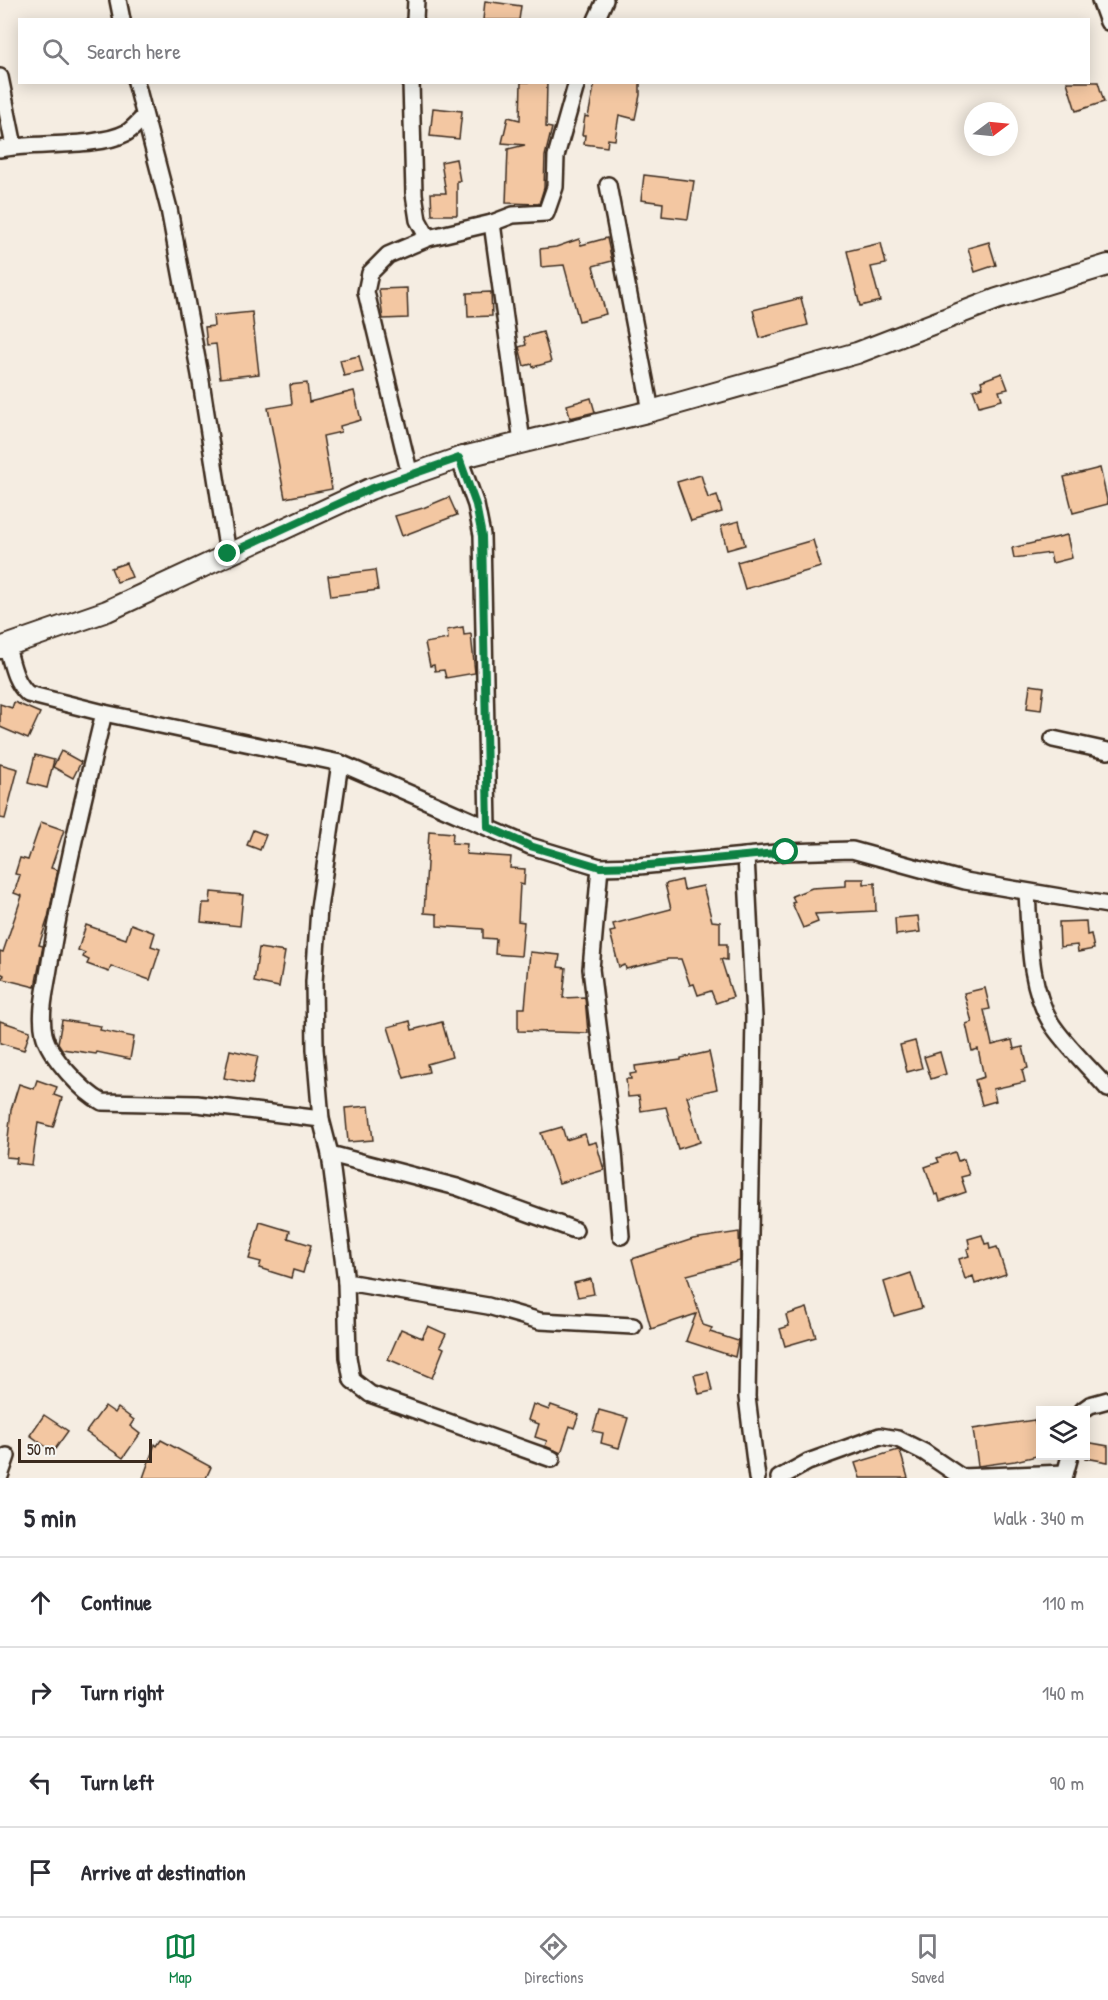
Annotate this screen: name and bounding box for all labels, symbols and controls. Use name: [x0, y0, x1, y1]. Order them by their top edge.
search box: [18, 18, 1090, 84]
icon: search: [39, 35, 72, 68]
text: Search here: [87, 36, 181, 66]
north arrow: [964, 102, 1018, 156]
route end: [214, 540, 240, 566]
route start: [772, 838, 798, 864]
map controls: [1036, 1406, 1090, 1460]
button: layers: [1036, 1406, 1090, 1460]
scale bar: [18, 1436, 152, 1464]
text: 50 m: [27, 1438, 56, 1460]
text: 5 min: [24, 1500, 76, 1535]
text: Walk · 340 m: [993, 1504, 1084, 1531]
icon: ahead: [24, 1586, 57, 1619]
text: Continue: [81, 1587, 152, 1617]
text: 110 m: [1042, 1589, 1084, 1616]
icon: right: [24, 1676, 57, 1709]
text: Turn right: [81, 1677, 164, 1707]
text: 140 m: [1042, 1679, 1084, 1706]
icon: left: [24, 1766, 57, 1799]
text: Turn left: [81, 1767, 154, 1797]
text: 90 m: [1050, 1769, 1084, 1796]
icon: arrive: [24, 1856, 57, 1889]
text: Arrive at destination: [81, 1857, 246, 1887]
tab: Map: [164, 1930, 197, 1988]
tab: Directions: [525, 1930, 583, 1988]
tab: Saved: [911, 1930, 944, 1988]

